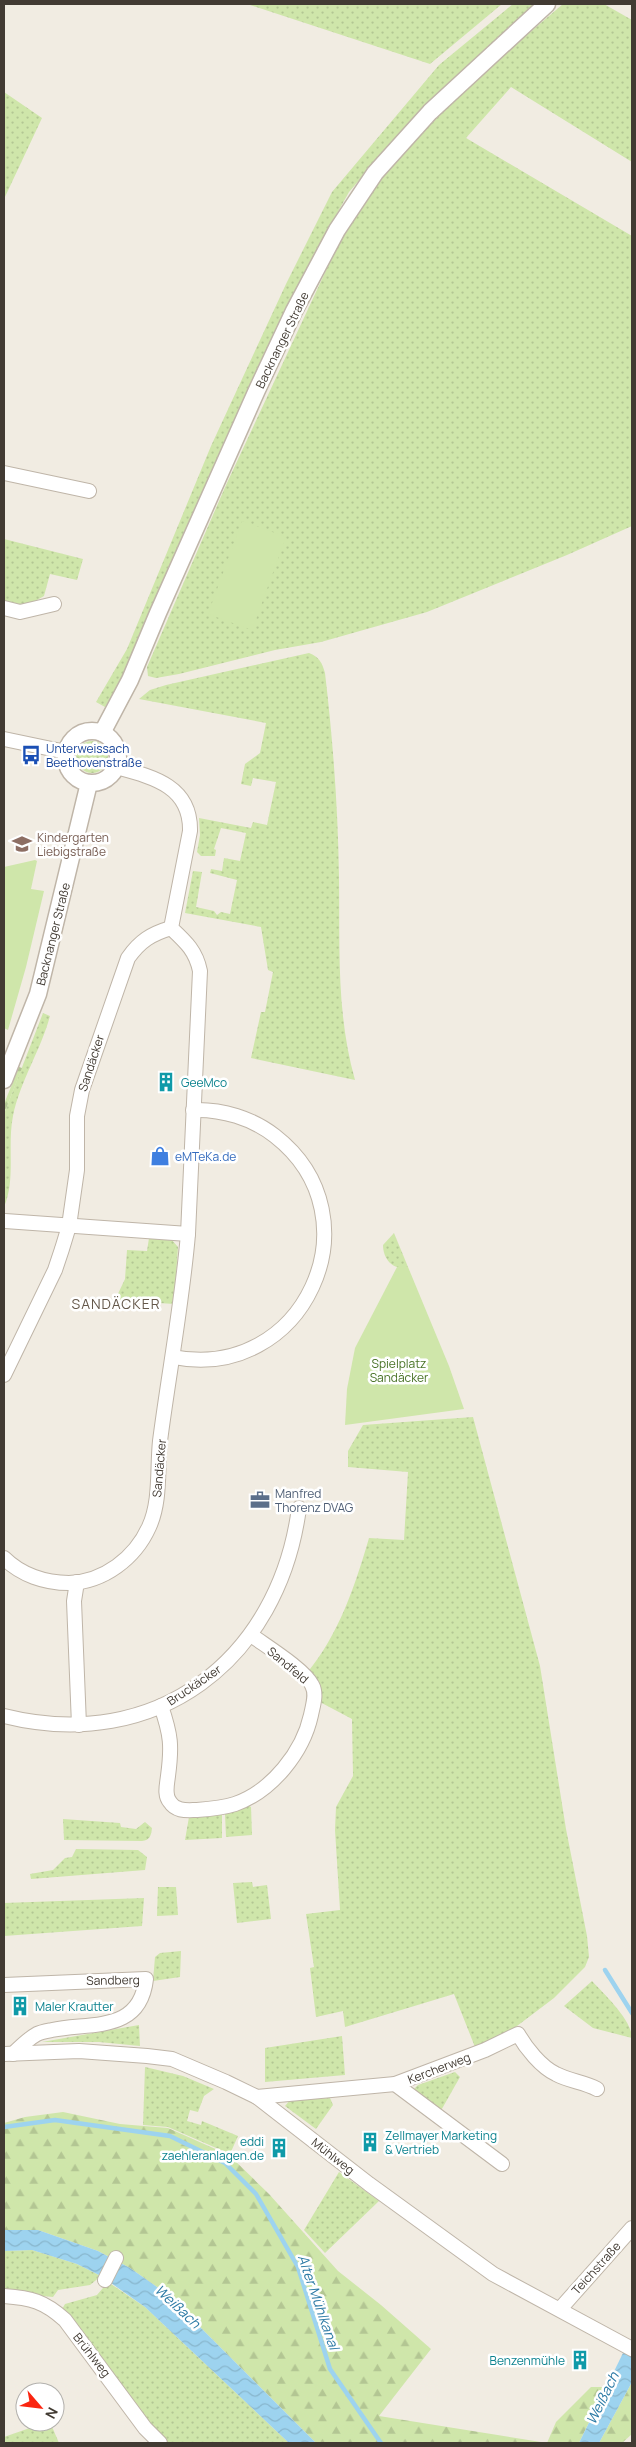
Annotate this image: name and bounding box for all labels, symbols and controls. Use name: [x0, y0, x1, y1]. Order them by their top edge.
street label: Backnanger Straße: [251, 289, 313, 391]
place label: Unterweissach Beethovenstraße: [46, 740, 142, 771]
bus stop icon: Unterweissach Beethovenstraße: [20, 744, 42, 766]
place label: Kindergarten Liebigstraße: [37, 829, 109, 860]
school or university icon: Kindergarten Liebigstraße: [11, 833, 33, 855]
street label: Backnanger Straße: [32, 881, 74, 987]
street label: Sandäcker: [74, 1032, 108, 1094]
building icon: GeeMco: [155, 1071, 177, 1093]
place label: GeeMco: [181, 1074, 227, 1091]
shop icon: eMTeKa.de: [149, 1145, 171, 1167]
place label: eMTeKa.de: [175, 1148, 236, 1165]
district label: SANDÄCKER: [72, 1294, 160, 1313]
park label: Spielplatz Sandäcker: [370, 1355, 429, 1386]
street label: Sandäcker: [148, 1437, 170, 1498]
place label: Manfred Thorenz DVAG: [275, 1485, 354, 1516]
office icon: Manfred Thorenz DVAG: [249, 1489, 271, 1511]
street label: Sandfeld: [264, 1643, 312, 1687]
street label: Bruckäcker: [164, 1660, 225, 1709]
street label: Sandberg: [86, 1971, 140, 1989]
building icon: Maler Krautter: [9, 1995, 31, 2017]
place label: Maler Krautter: [35, 1998, 114, 2015]
street label: Kercherweg: [405, 2048, 473, 2088]
place label: Zellmayer Marketing & Vertrieb: [385, 2127, 497, 2158]
building icon: Zellmayer Marketing & Vertrieb: [359, 2131, 381, 2153]
place label: eddi zaehleranlagen.de: [162, 2133, 264, 2164]
street label: Mühlweg: [308, 2134, 358, 2178]
building icon: eddi zaehleranlagen.de: [268, 2137, 290, 2159]
street label: Teichstraße: [568, 2238, 624, 2298]
water label: Alter Mühlkanal: [294, 2252, 345, 2354]
water label: Weißach: [151, 2280, 205, 2332]
street label: Brühlweg: [69, 2329, 115, 2381]
building icon: Benzenmühle: [569, 2349, 591, 2371]
place label: Benzenmühle: [490, 2352, 565, 2369]
water label: Weißach: [581, 2368, 623, 2427]
north arrow: [15, 2382, 65, 2432]
text: N: [41, 2404, 63, 2422]

